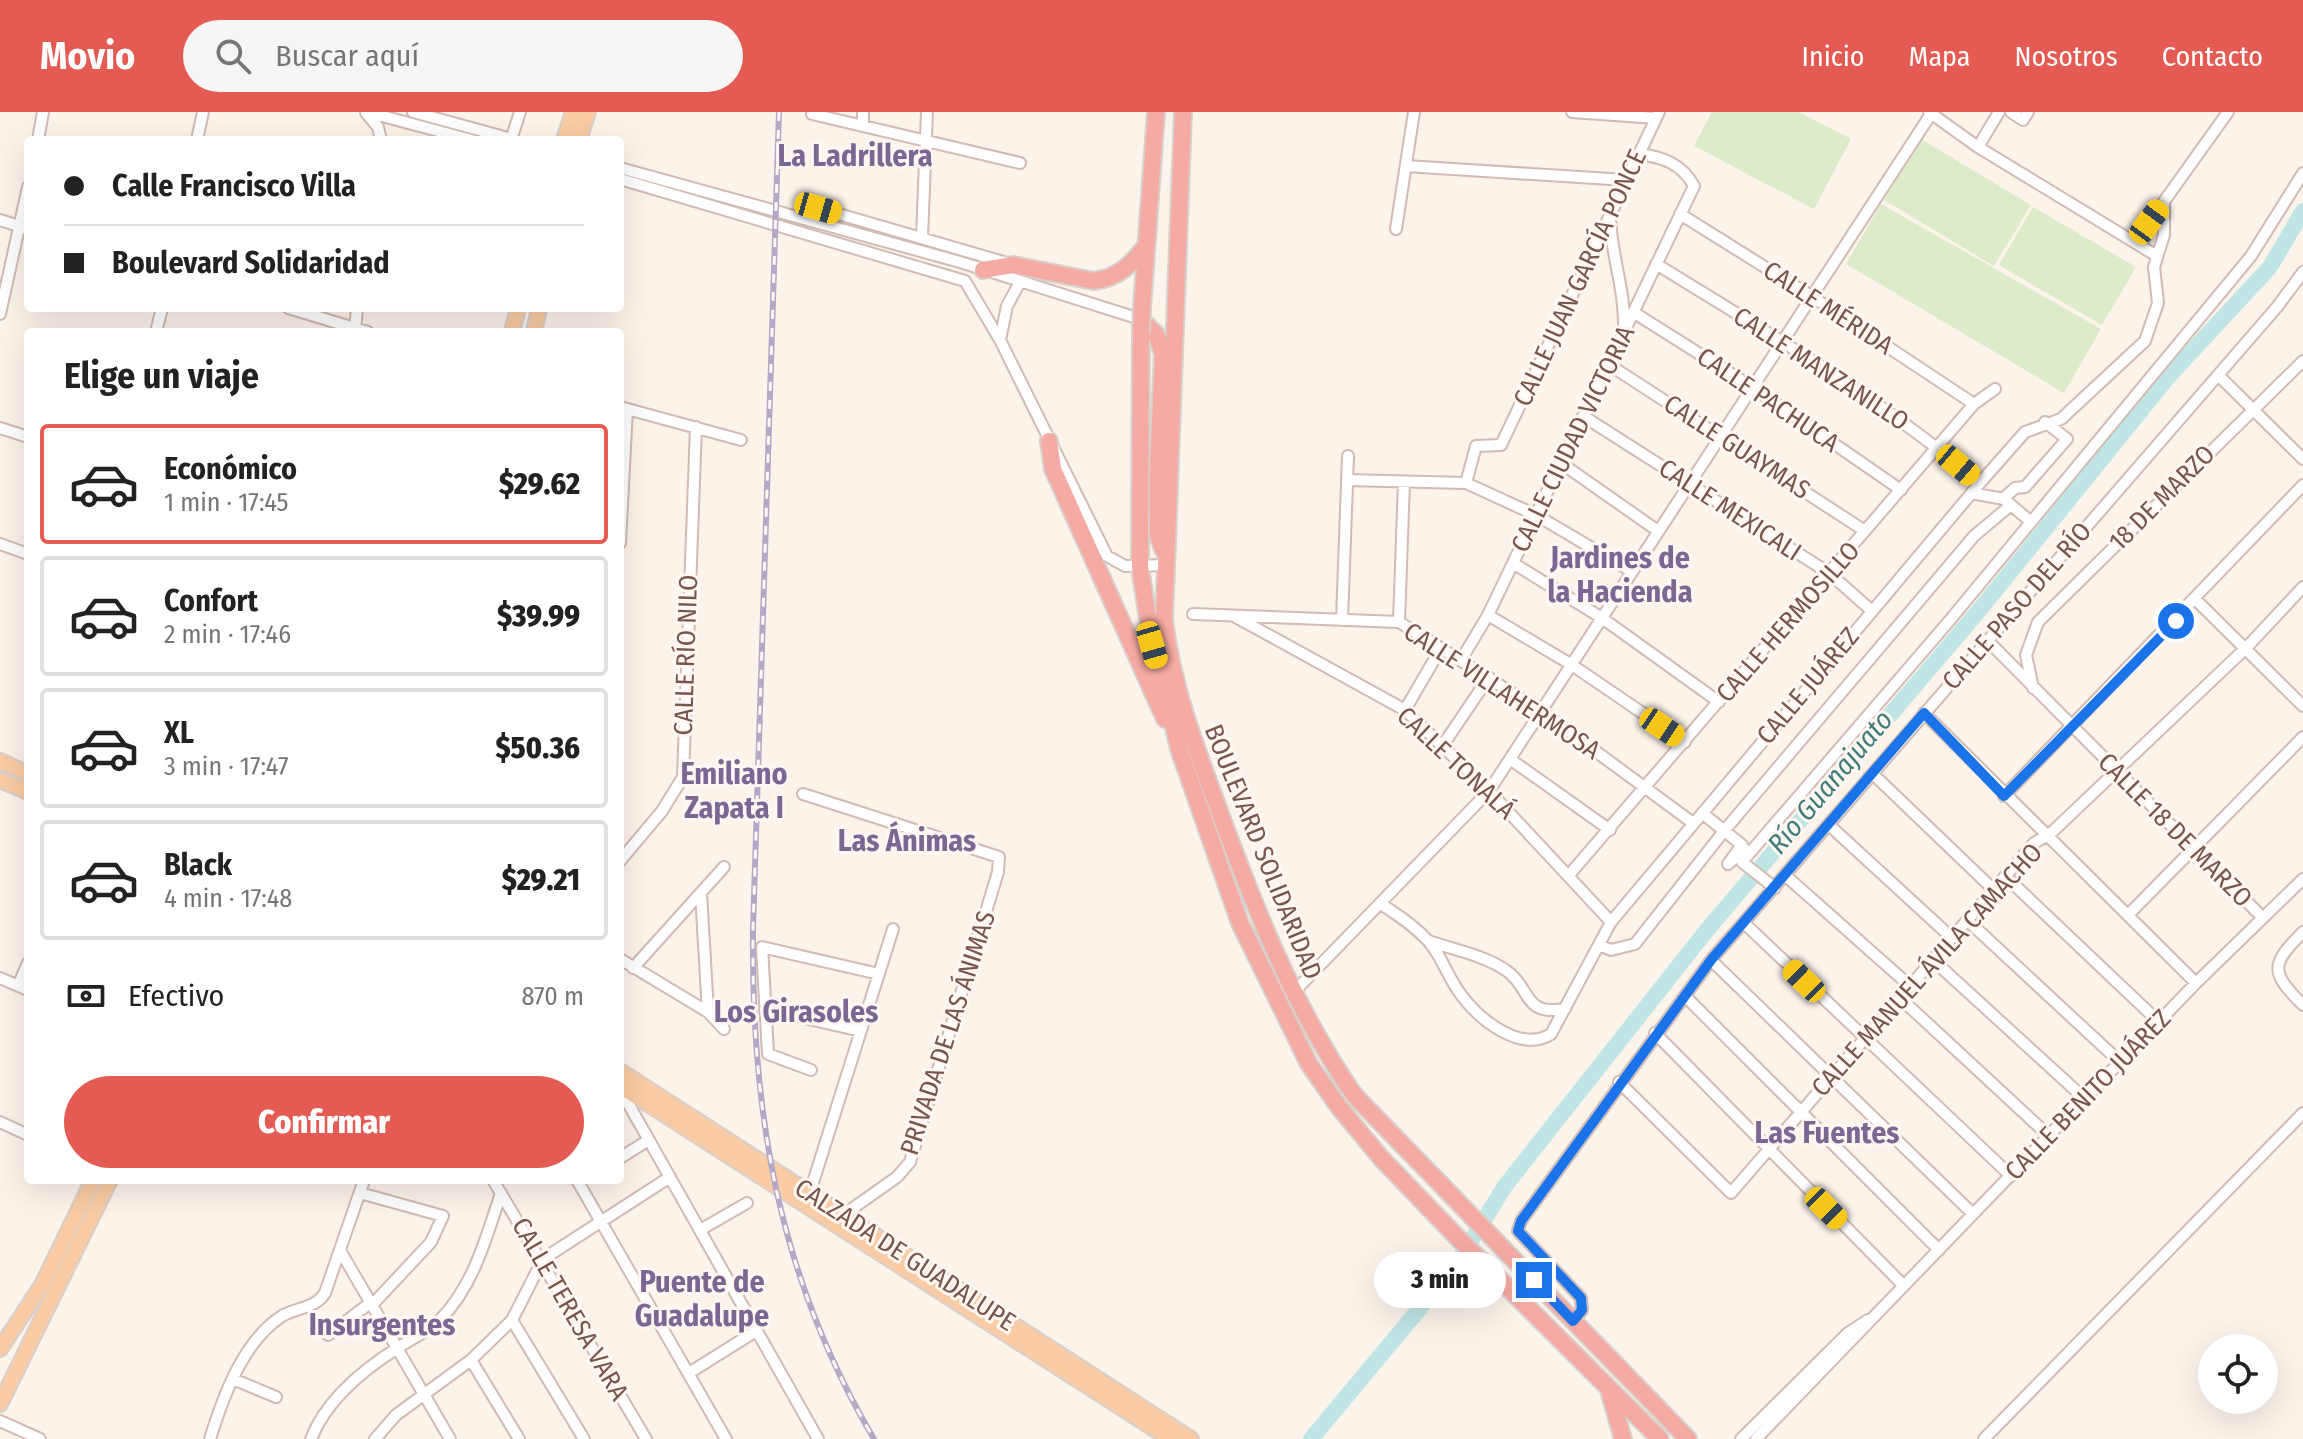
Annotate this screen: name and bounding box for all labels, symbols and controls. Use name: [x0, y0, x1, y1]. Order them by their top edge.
search box: [183, 20, 743, 92]
text: Movio: [40, 33, 135, 79]
icon: search: [211, 34, 255, 78]
text: Buscar aquí: [275, 38, 419, 74]
text: Inicio: [1802, 40, 1864, 73]
text: Mapa: [1908, 40, 1970, 73]
text: Nosotros: [2014, 40, 2118, 73]
text: Contacto: [2162, 40, 2263, 73]
district label: La Ladrillera: [777, 138, 933, 174]
street label: CALLE JUAN GARCÍA PONCE: [1507, 145, 1653, 411]
text: Calle Francisco Villa: [112, 168, 356, 204]
car: [792, 190, 844, 226]
car: [2125, 196, 2173, 248]
text: Boulevard Solidaridad: [112, 245, 390, 281]
street label: CALLE MÉRIDA: [1757, 255, 1899, 362]
street label: CALLE MANZANILLO: [1727, 301, 1915, 437]
street label: CALLE CIUDAD VICTORIA: [1505, 320, 1642, 557]
street label: CALLE PACHUCA: [1691, 341, 1845, 459]
text: Elige un viaje: [64, 354, 259, 398]
street label: CALLE GUAYMAS: [1658, 388, 1816, 506]
street label: 18 DE MARZO: [2103, 439, 2221, 557]
car: [1932, 440, 1984, 490]
icon: car: [68, 448, 140, 520]
text: Económico: [164, 451, 297, 487]
street label: CALLE MEXICALI: [1653, 452, 1807, 568]
text: $29.62: [499, 466, 580, 502]
text: 1 min · 17:45: [164, 487, 289, 518]
street label: CALLE PASO DEL RÍO: [1936, 516, 2098, 696]
street label: CALLE HERMOSILLO: [1710, 535, 1866, 709]
district label: Jardines de la Hacienda: [1547, 540, 1693, 610]
street label: CALLE RÍO NILO: [668, 574, 704, 736]
icon: car: [68, 580, 140, 652]
text: Confort: [164, 583, 258, 619]
text: $39.99: [497, 598, 580, 634]
route start: [2158, 603, 2194, 639]
street label: CALLE VILLAHERMOSA: [1398, 616, 1606, 766]
text: 2 min · 17:46: [164, 619, 291, 650]
car: [1134, 619, 1170, 671]
street label: CALLE JUÁREZ: [1750, 621, 1866, 751]
street label: CALLE TONALÁ: [1390, 700, 1522, 826]
car: [1635, 704, 1689, 750]
water label: Río Guanajuato: [1761, 704, 1899, 860]
icon: car: [68, 712, 140, 784]
text: XL: [164, 715, 194, 751]
street label: BOULEVARD SOLIDARIDAD: [1198, 720, 1328, 984]
text: $50.36: [495, 730, 580, 766]
street label: CALLE 18 DE MARZO: [2092, 747, 2258, 913]
text: 3 min · 17:47: [164, 751, 289, 782]
district label: Emiliano Zapata I: [680, 756, 788, 826]
district label: Las Ánimas: [838, 821, 976, 859]
street label: CALLE MANUEL ÁVILA CAMACHO: [1805, 837, 2049, 1103]
icon: car: [68, 844, 140, 916]
text: Black: [164, 847, 232, 883]
text: $29.21: [502, 862, 580, 898]
text: 4 min · 17:48: [164, 883, 292, 914]
street label: PRIVADA DE LAS ÁNIMAS: [894, 907, 1002, 1159]
car: [1778, 956, 1830, 1006]
icon: cash: [64, 974, 108, 1018]
text: Efectivo: [128, 978, 224, 1014]
text: 870 m: [521, 981, 584, 1012]
district label: Los Girasoles: [714, 994, 878, 1030]
street label: CALLE BENITO JUÁREZ: [1999, 1003, 2177, 1187]
button: Confirmar: [64, 1076, 584, 1168]
district label: Las Fuentes: [1755, 1115, 1899, 1151]
street label: CALZADA DE GUADALUPE: [789, 1172, 1021, 1338]
car: [1801, 1183, 1851, 1233]
street label: CALLE TERESA VARA: [505, 1212, 635, 1406]
callout: 3 min: [1374, 1252, 1506, 1308]
route end: [1516, 1262, 1552, 1298]
district label: Puente de Guadalupe: [635, 1264, 769, 1334]
text: 3 min: [1411, 1264, 1469, 1295]
district label: Insurgentes: [309, 1307, 455, 1343]
map controls: [2198, 1334, 2278, 1414]
button: locate: [2198, 1334, 2278, 1414]

